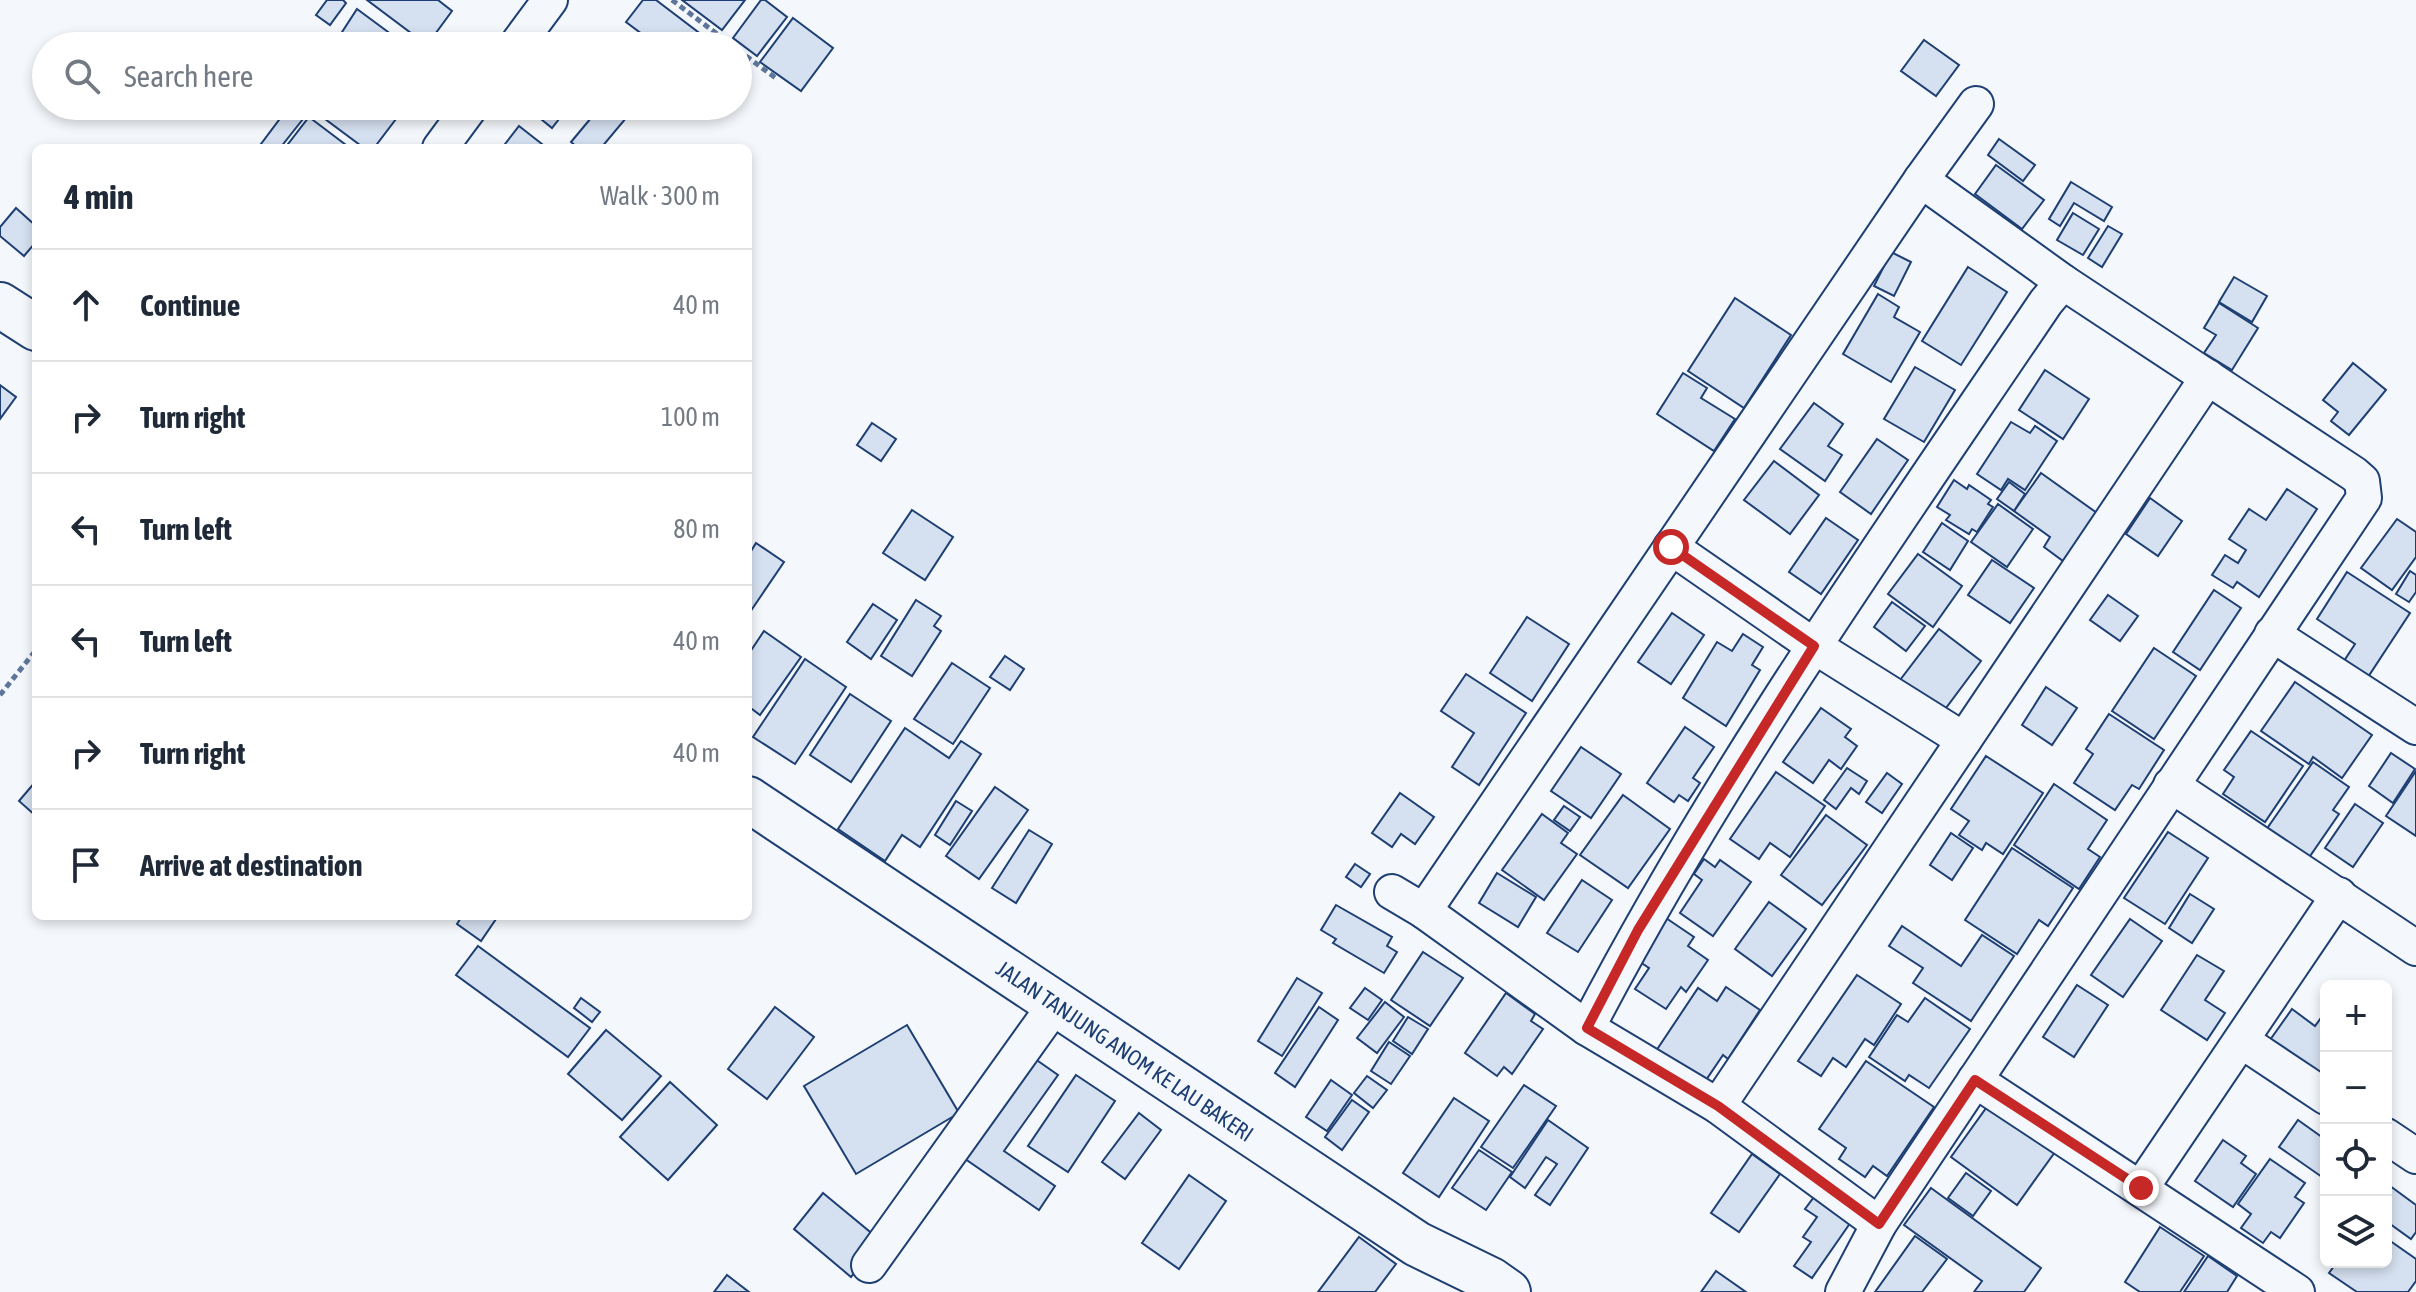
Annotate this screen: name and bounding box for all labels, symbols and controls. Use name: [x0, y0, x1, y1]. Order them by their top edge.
search box: [32, 32, 752, 120]
icon: search: [60, 54, 104, 98]
text: Search here: [124, 59, 253, 93]
text: 4 min: [64, 177, 133, 216]
text: Walk · 300 m: [600, 181, 720, 211]
icon: ahead: [64, 283, 108, 327]
text: Continue: [140, 288, 240, 322]
text: 40 m: [673, 290, 720, 320]
icon: right: [64, 395, 108, 439]
text: Turn right: [140, 400, 246, 434]
text: 100 m: [661, 402, 720, 432]
icon: left: [64, 507, 108, 551]
text: Turn left: [140, 512, 232, 546]
text: 80 m: [673, 514, 720, 544]
route start: [1653, 529, 1689, 565]
icon: left: [64, 619, 108, 663]
text: Turn left: [140, 624, 232, 658]
text: 40 m: [673, 626, 720, 656]
icon: right: [64, 731, 108, 775]
text: Turn right: [140, 736, 246, 770]
text: 40 m: [673, 738, 720, 768]
icon: arrive: [64, 843, 108, 887]
text: Arrive at destination: [140, 848, 362, 882]
street label: JALAN TANJUNG ANOM KE LAU BAKERI: [992, 955, 1258, 1147]
map controls: [2320, 980, 2392, 1268]
button: +: [2320, 980, 2392, 1052]
button: −: [2320, 1052, 2392, 1124]
button: locate: [2320, 1124, 2392, 1196]
route end: [2123, 1170, 2159, 1206]
button: layers: [2320, 1196, 2392, 1268]

